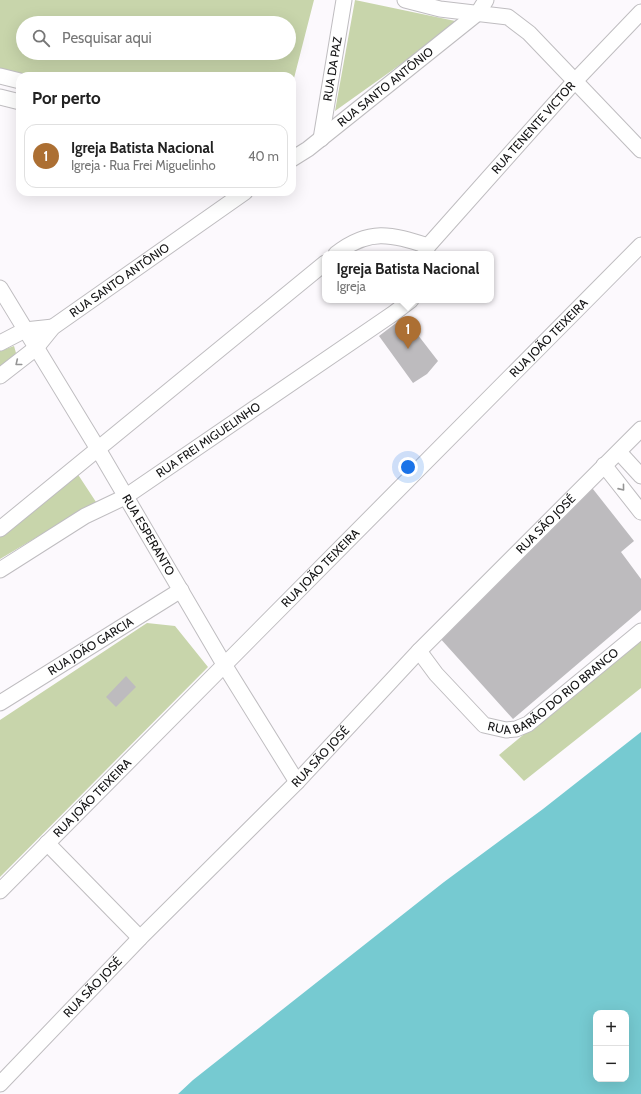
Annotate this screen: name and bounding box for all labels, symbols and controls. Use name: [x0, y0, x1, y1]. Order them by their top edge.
search box: [16, 16, 296, 60]
icon: search: [30, 27, 52, 49]
text: Pesquisar aqui: [62, 29, 152, 47]
street label: RUA DA PAZ: [319, 35, 345, 102]
street label: RUA SANTO ANTÔNIO: [334, 44, 436, 130]
street label: RUA TENENTE VICTOR: [488, 77, 579, 177]
text: Por perto: [32, 88, 101, 108]
text: Igreja Batista Nacional: [71, 139, 214, 157]
text: 1: [44, 148, 48, 164]
text: 40 m: [248, 148, 279, 164]
text: Igreja · Rua Frei Miguelinho: [71, 157, 216, 173]
street label: RUA SANTO ANTÔNIO: [66, 239, 172, 320]
popup: [322, 251, 494, 303]
text: Igreja Batista Nacional: [337, 260, 479, 278]
text: Igreja: [337, 278, 366, 294]
street label: RUA JOÃO TEIXEIRA: [506, 295, 591, 380]
pin: 1: [395, 316, 421, 349]
one-way arrow: [15, 358, 22, 365]
street label: RUA FREI MIGUELINHO: [153, 399, 263, 481]
your location: [398, 457, 418, 477]
one-way arrow: [618, 484, 625, 491]
street label: RUA ESPERANTO: [119, 491, 178, 578]
street label: RUA SÃO JOSÉ: [513, 491, 579, 557]
street label: RUA JOÃO TEIXEIRA: [278, 525, 363, 610]
street label: RUA JOÃO GARCIA: [45, 613, 136, 678]
street label: RUA BARÃO DO RIO BRANCO: [486, 645, 621, 737]
street label: RUA SÃO JOSÉ: [288, 723, 352, 790]
street label: RUA JOÃO TEIXEIRA: [50, 755, 135, 840]
street label: RUA SÃO JOSÉ: [60, 953, 125, 1020]
map controls: [593, 1010, 629, 1082]
button: +: [593, 1010, 629, 1046]
button: −: [593, 1046, 629, 1082]

